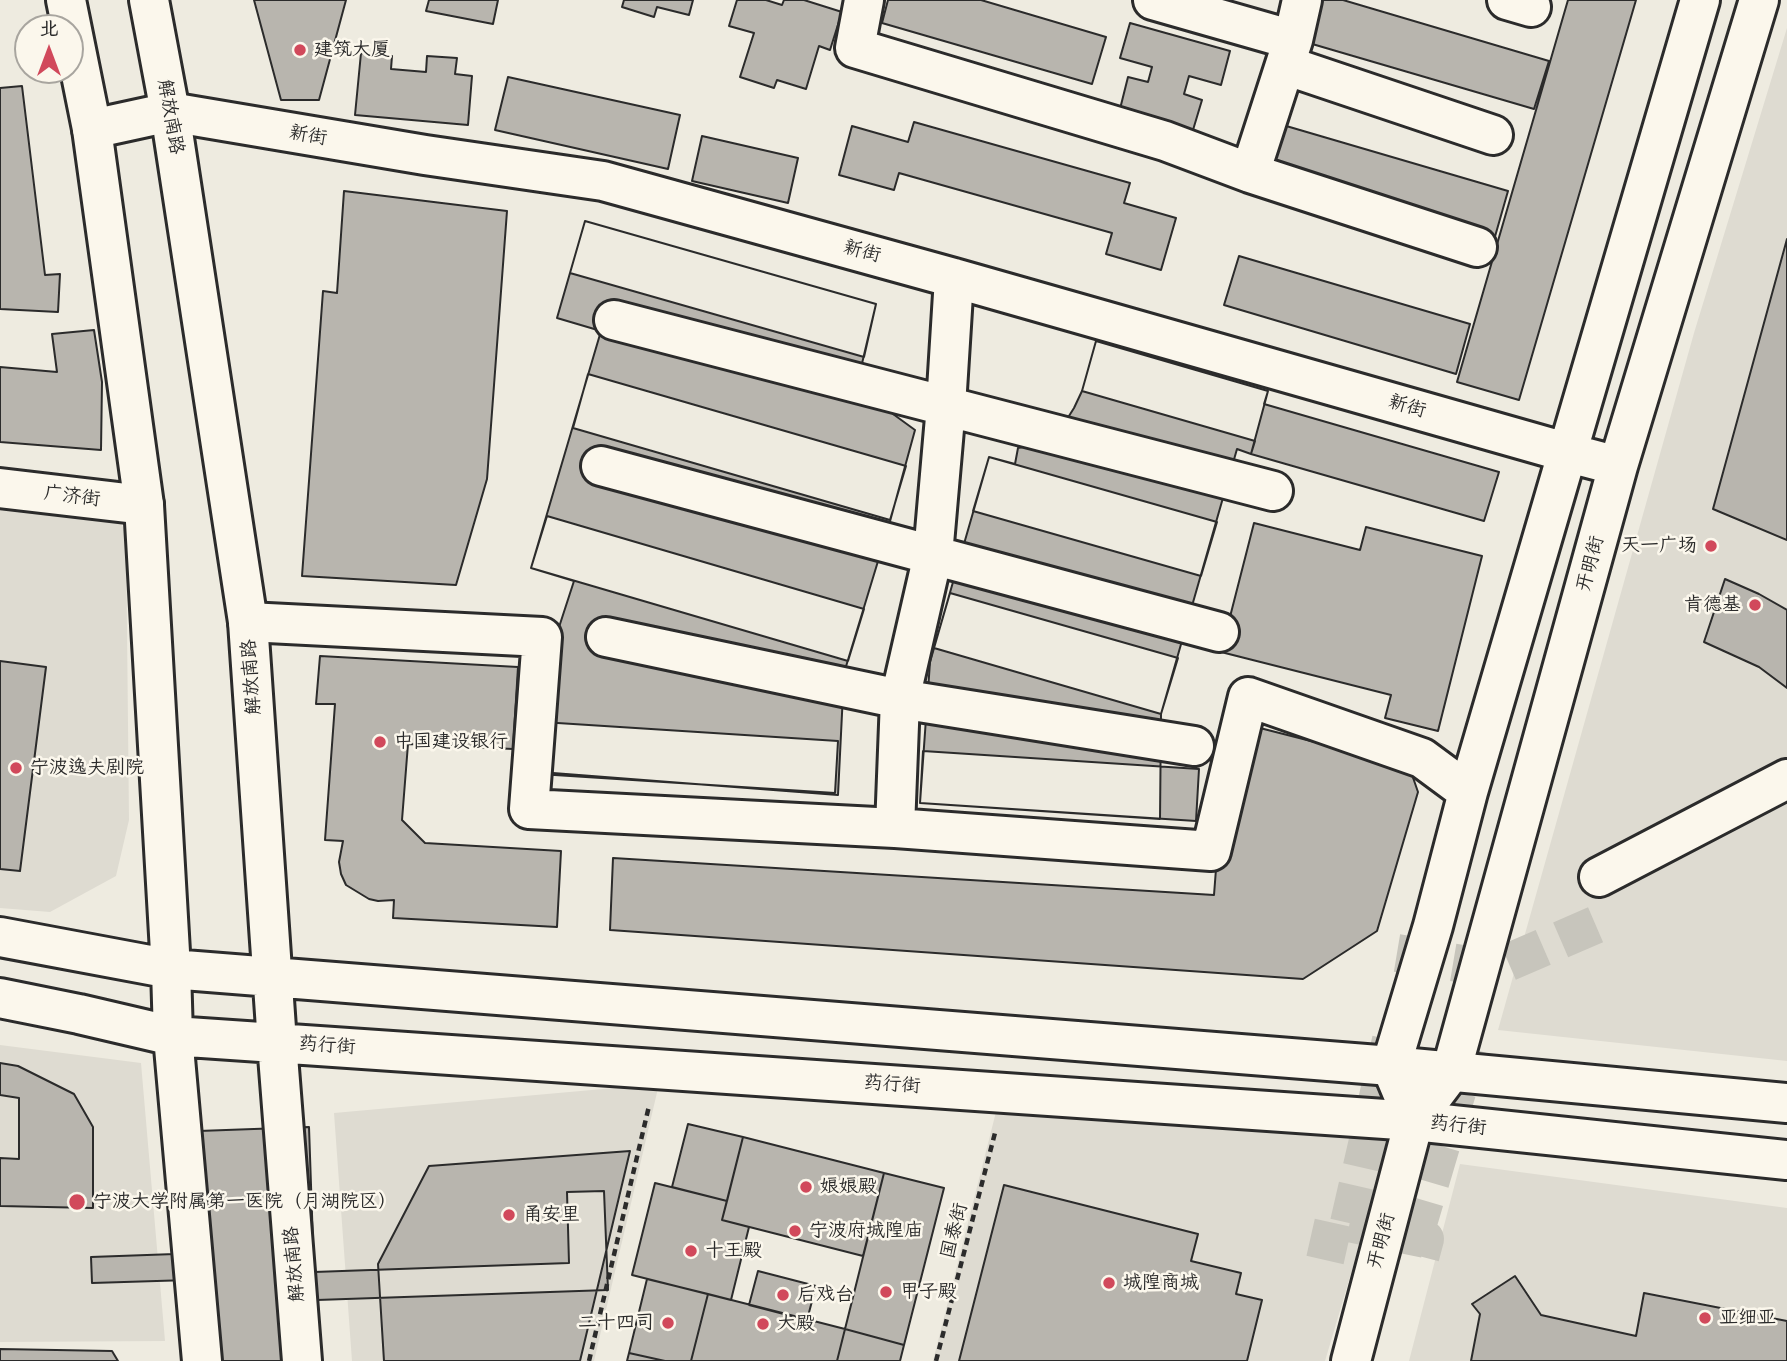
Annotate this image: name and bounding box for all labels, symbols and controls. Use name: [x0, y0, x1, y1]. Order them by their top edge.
north arrow: [14, 14, 84, 84]
text: 北: [39, 18, 59, 41]
place label: 建筑大厦: [314, 39, 390, 61]
marker: 建筑大厦: [292, 42, 308, 58]
street label: 解放南路: [152, 78, 188, 156]
street label: 新街: [287, 121, 329, 151]
street label: 新街: [841, 236, 883, 268]
street label: 新街: [1386, 391, 1428, 423]
street label: 广济街: [42, 482, 102, 512]
street label: 开明街: [1573, 534, 1609, 594]
place label: 天一广场: [1621, 535, 1697, 557]
marker: 天一广场: [1703, 538, 1719, 554]
place label: 肯德基: [1684, 594, 1741, 616]
marker: 肯德基: [1747, 597, 1763, 613]
street label: 解放南路: [238, 638, 266, 716]
place label: 中国建设银行: [394, 731, 508, 753]
marker: 中国建设银行: [372, 734, 388, 750]
place label: 宁波逸夫剧院: [30, 757, 144, 779]
marker: 宁波逸夫剧院: [8, 760, 24, 776]
street label: 药行街: [298, 1033, 356, 1059]
street label: 药行街: [863, 1072, 921, 1098]
street label: 药行街: [1428, 1112, 1488, 1140]
place label: 娘娘殿: [820, 1176, 877, 1198]
marker: 娘娘殿: [798, 1179, 814, 1195]
place label: 宁波大学附属第一医院（月湖院区）: [93, 1191, 397, 1213]
marker: 宁波大学附属第一医院（月湖院区）: [67, 1192, 87, 1212]
street label: 国泰街: [937, 1201, 973, 1261]
place label: 甬安里: [523, 1204, 580, 1226]
marker: 甬安里: [501, 1207, 517, 1223]
street label: 开明街: [1364, 1211, 1400, 1271]
place label: 宁波府城隍庙: [809, 1220, 923, 1242]
marker: 宁波府城隍庙: [787, 1223, 803, 1239]
street label: 解放南路: [280, 1225, 310, 1303]
place label: 十王殿: [705, 1240, 762, 1262]
marker: 十王殿: [683, 1243, 699, 1259]
place label: 城隍商城: [1123, 1272, 1199, 1294]
marker: 城隍商城: [1101, 1275, 1117, 1291]
place label: 甲子殿: [900, 1281, 957, 1303]
place label: 后戏台: [797, 1284, 854, 1306]
marker: 甲子殿: [878, 1284, 894, 1300]
marker: 后戏台: [775, 1287, 791, 1303]
place label: 亚细亚: [1719, 1307, 1776, 1329]
marker: 亚细亚: [1697, 1310, 1713, 1326]
place label: 二十四司: [578, 1312, 654, 1334]
place label: 大殿: [777, 1313, 815, 1335]
marker: 二十四司: [660, 1315, 676, 1331]
marker: 大殿: [755, 1316, 771, 1332]

